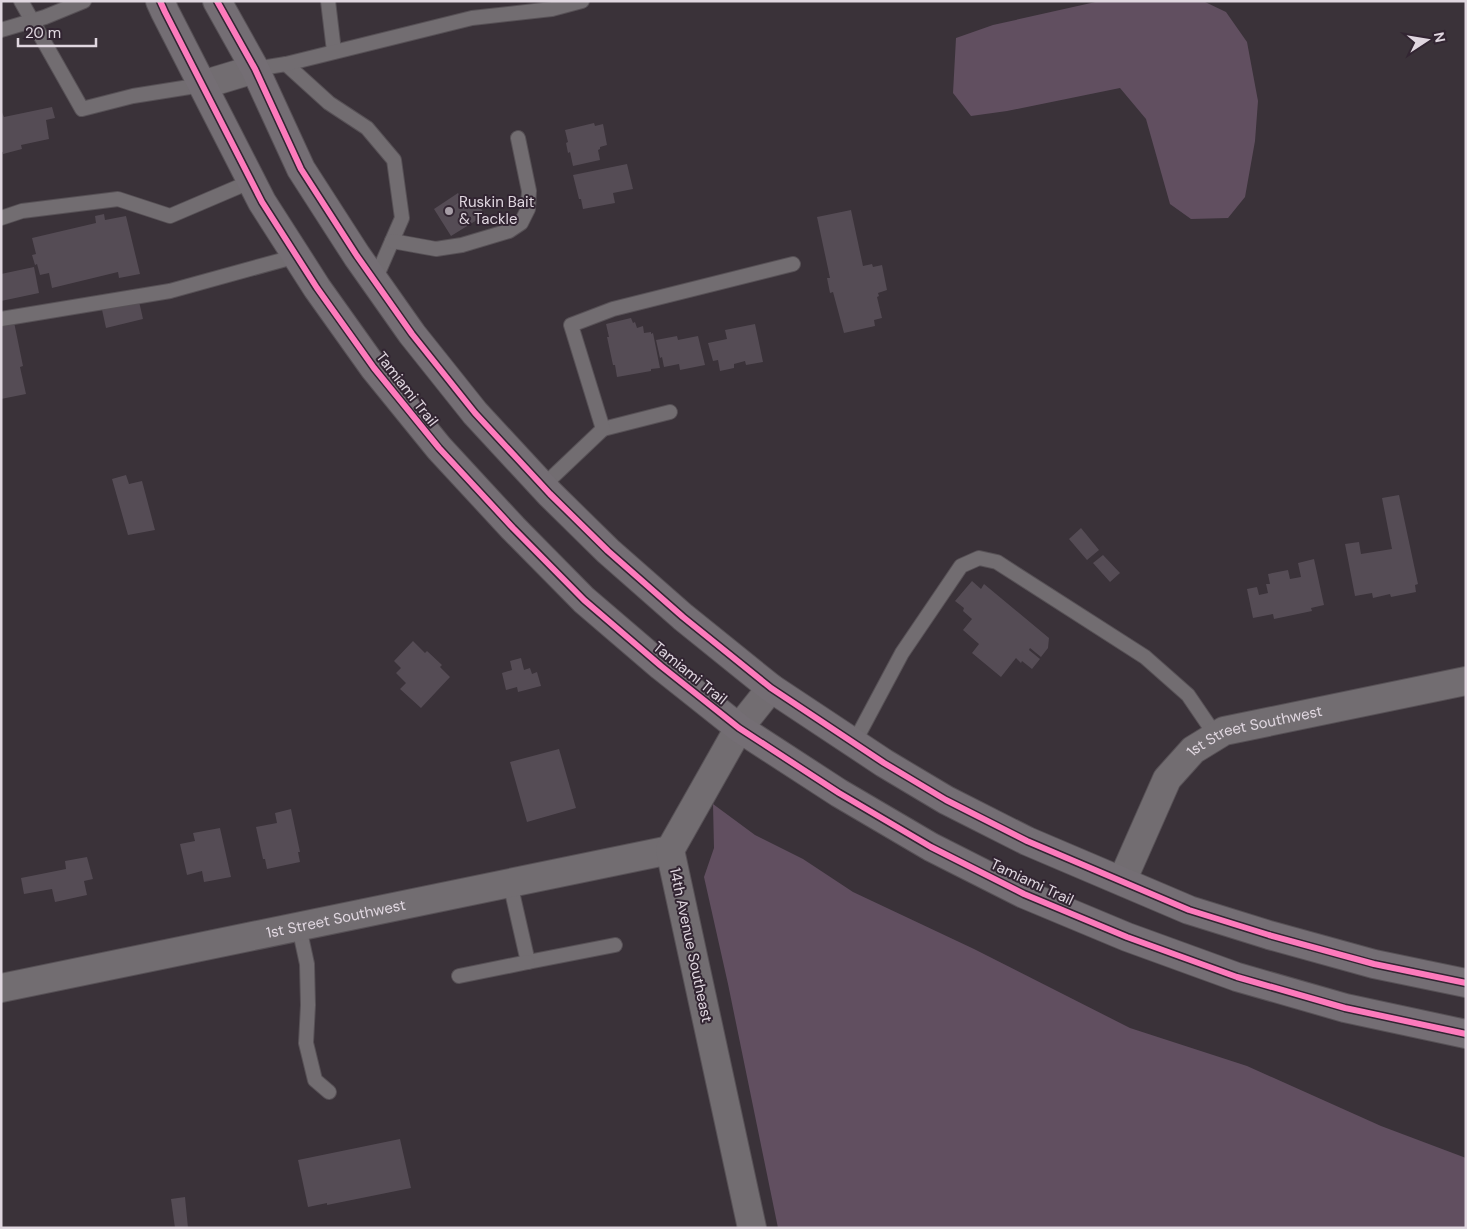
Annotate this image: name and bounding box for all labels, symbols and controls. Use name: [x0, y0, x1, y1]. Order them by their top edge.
scale bar: [18, 15, 95, 47]
north arrow: [1402, 15, 1452, 65]
text: 20 m: [25, 23, 61, 43]
text: N: [1430, 30, 1450, 44]
place label: Ruskin Bait & Tackle: [459, 192, 535, 229]
marker: Ruskin Bait & Tackle: [443, 205, 455, 217]
street label: Tamiami Trail: [371, 347, 443, 431]
street label: Tamiami Trail: [649, 637, 731, 709]
street label: 1st Street Southwest: [1182, 701, 1324, 761]
street label: Tamiami Trail: [987, 854, 1077, 910]
street label: 14th Avenue Southeast: [665, 866, 717, 1024]
street label: 1st Street Southwest: [264, 895, 408, 943]

